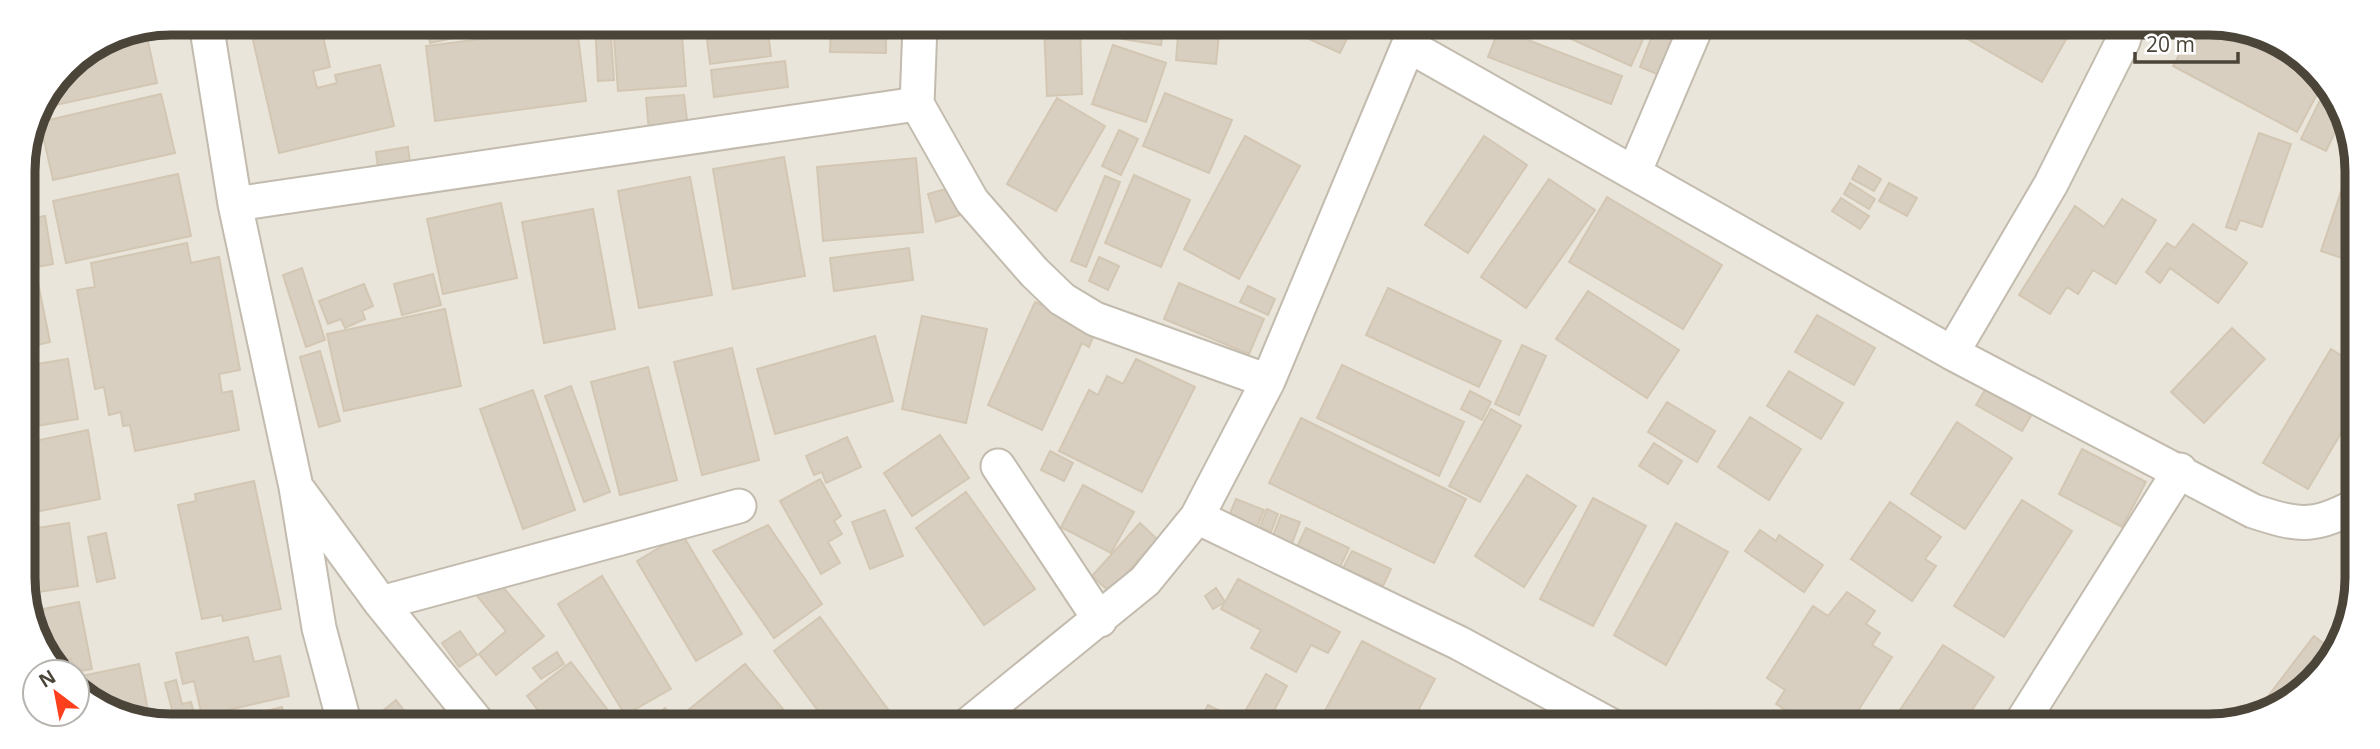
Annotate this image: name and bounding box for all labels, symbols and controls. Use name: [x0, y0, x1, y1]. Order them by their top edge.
scale bar: [2135, 21, 2238, 65]
text: 20 m: [2146, 30, 2195, 58]
north arrow: [21, 658, 91, 728]
text: N: [34, 663, 60, 694]

